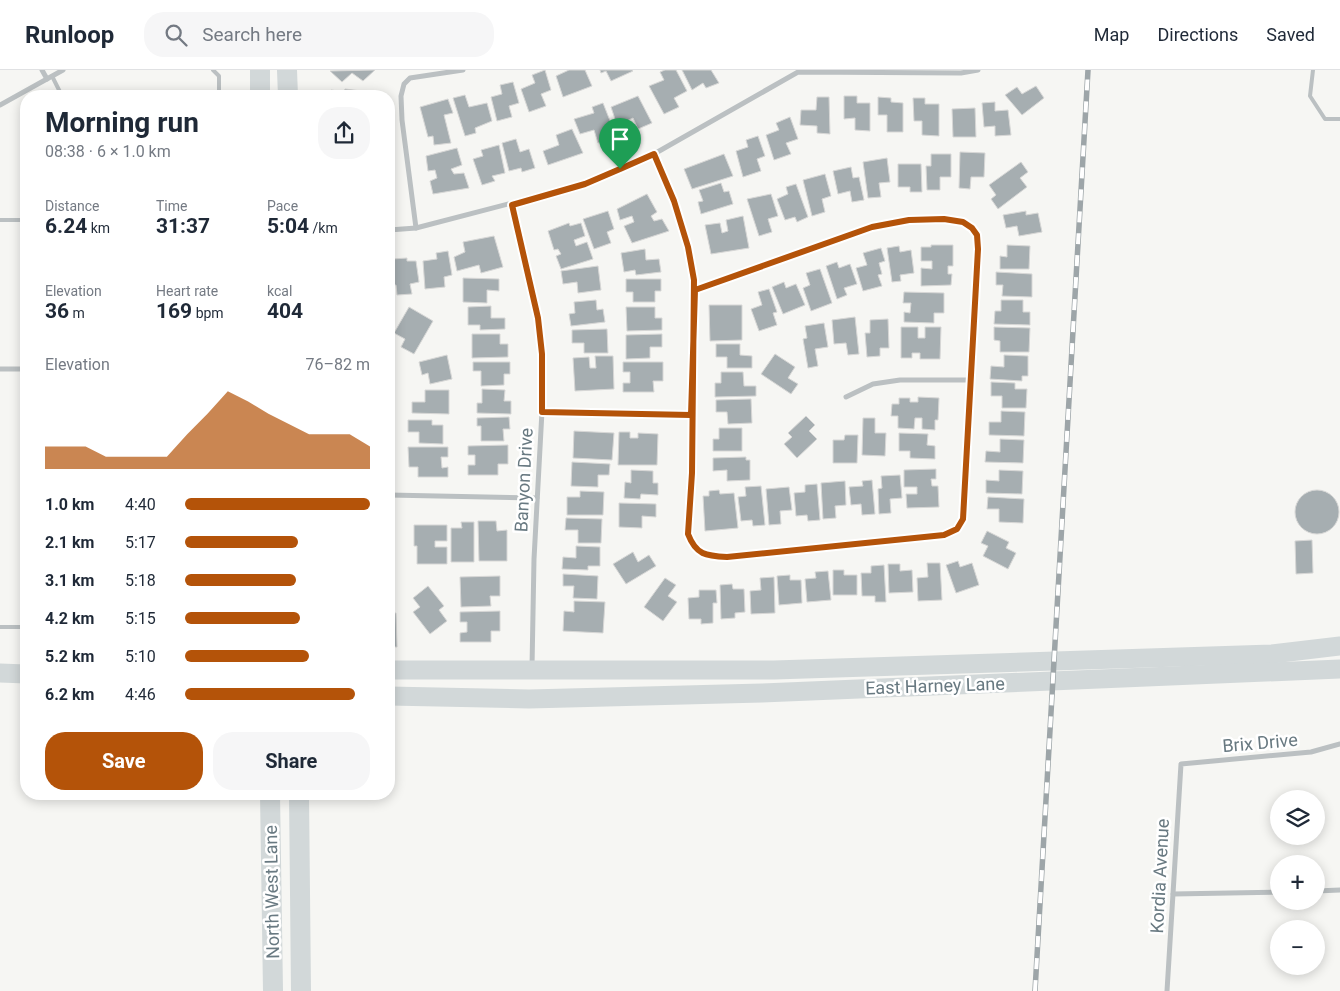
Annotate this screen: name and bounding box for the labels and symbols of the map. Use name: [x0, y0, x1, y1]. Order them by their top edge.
pin: [599, 118, 641, 169]
street label: Banyon Drive: [510, 427, 537, 533]
street label: East Harney Lane: [865, 673, 1005, 698]
street label: Brix Drive: [1221, 729, 1298, 756]
street label: Kordia Avenue: [1146, 818, 1173, 934]
street label: North West Lane: [260, 825, 283, 959]

